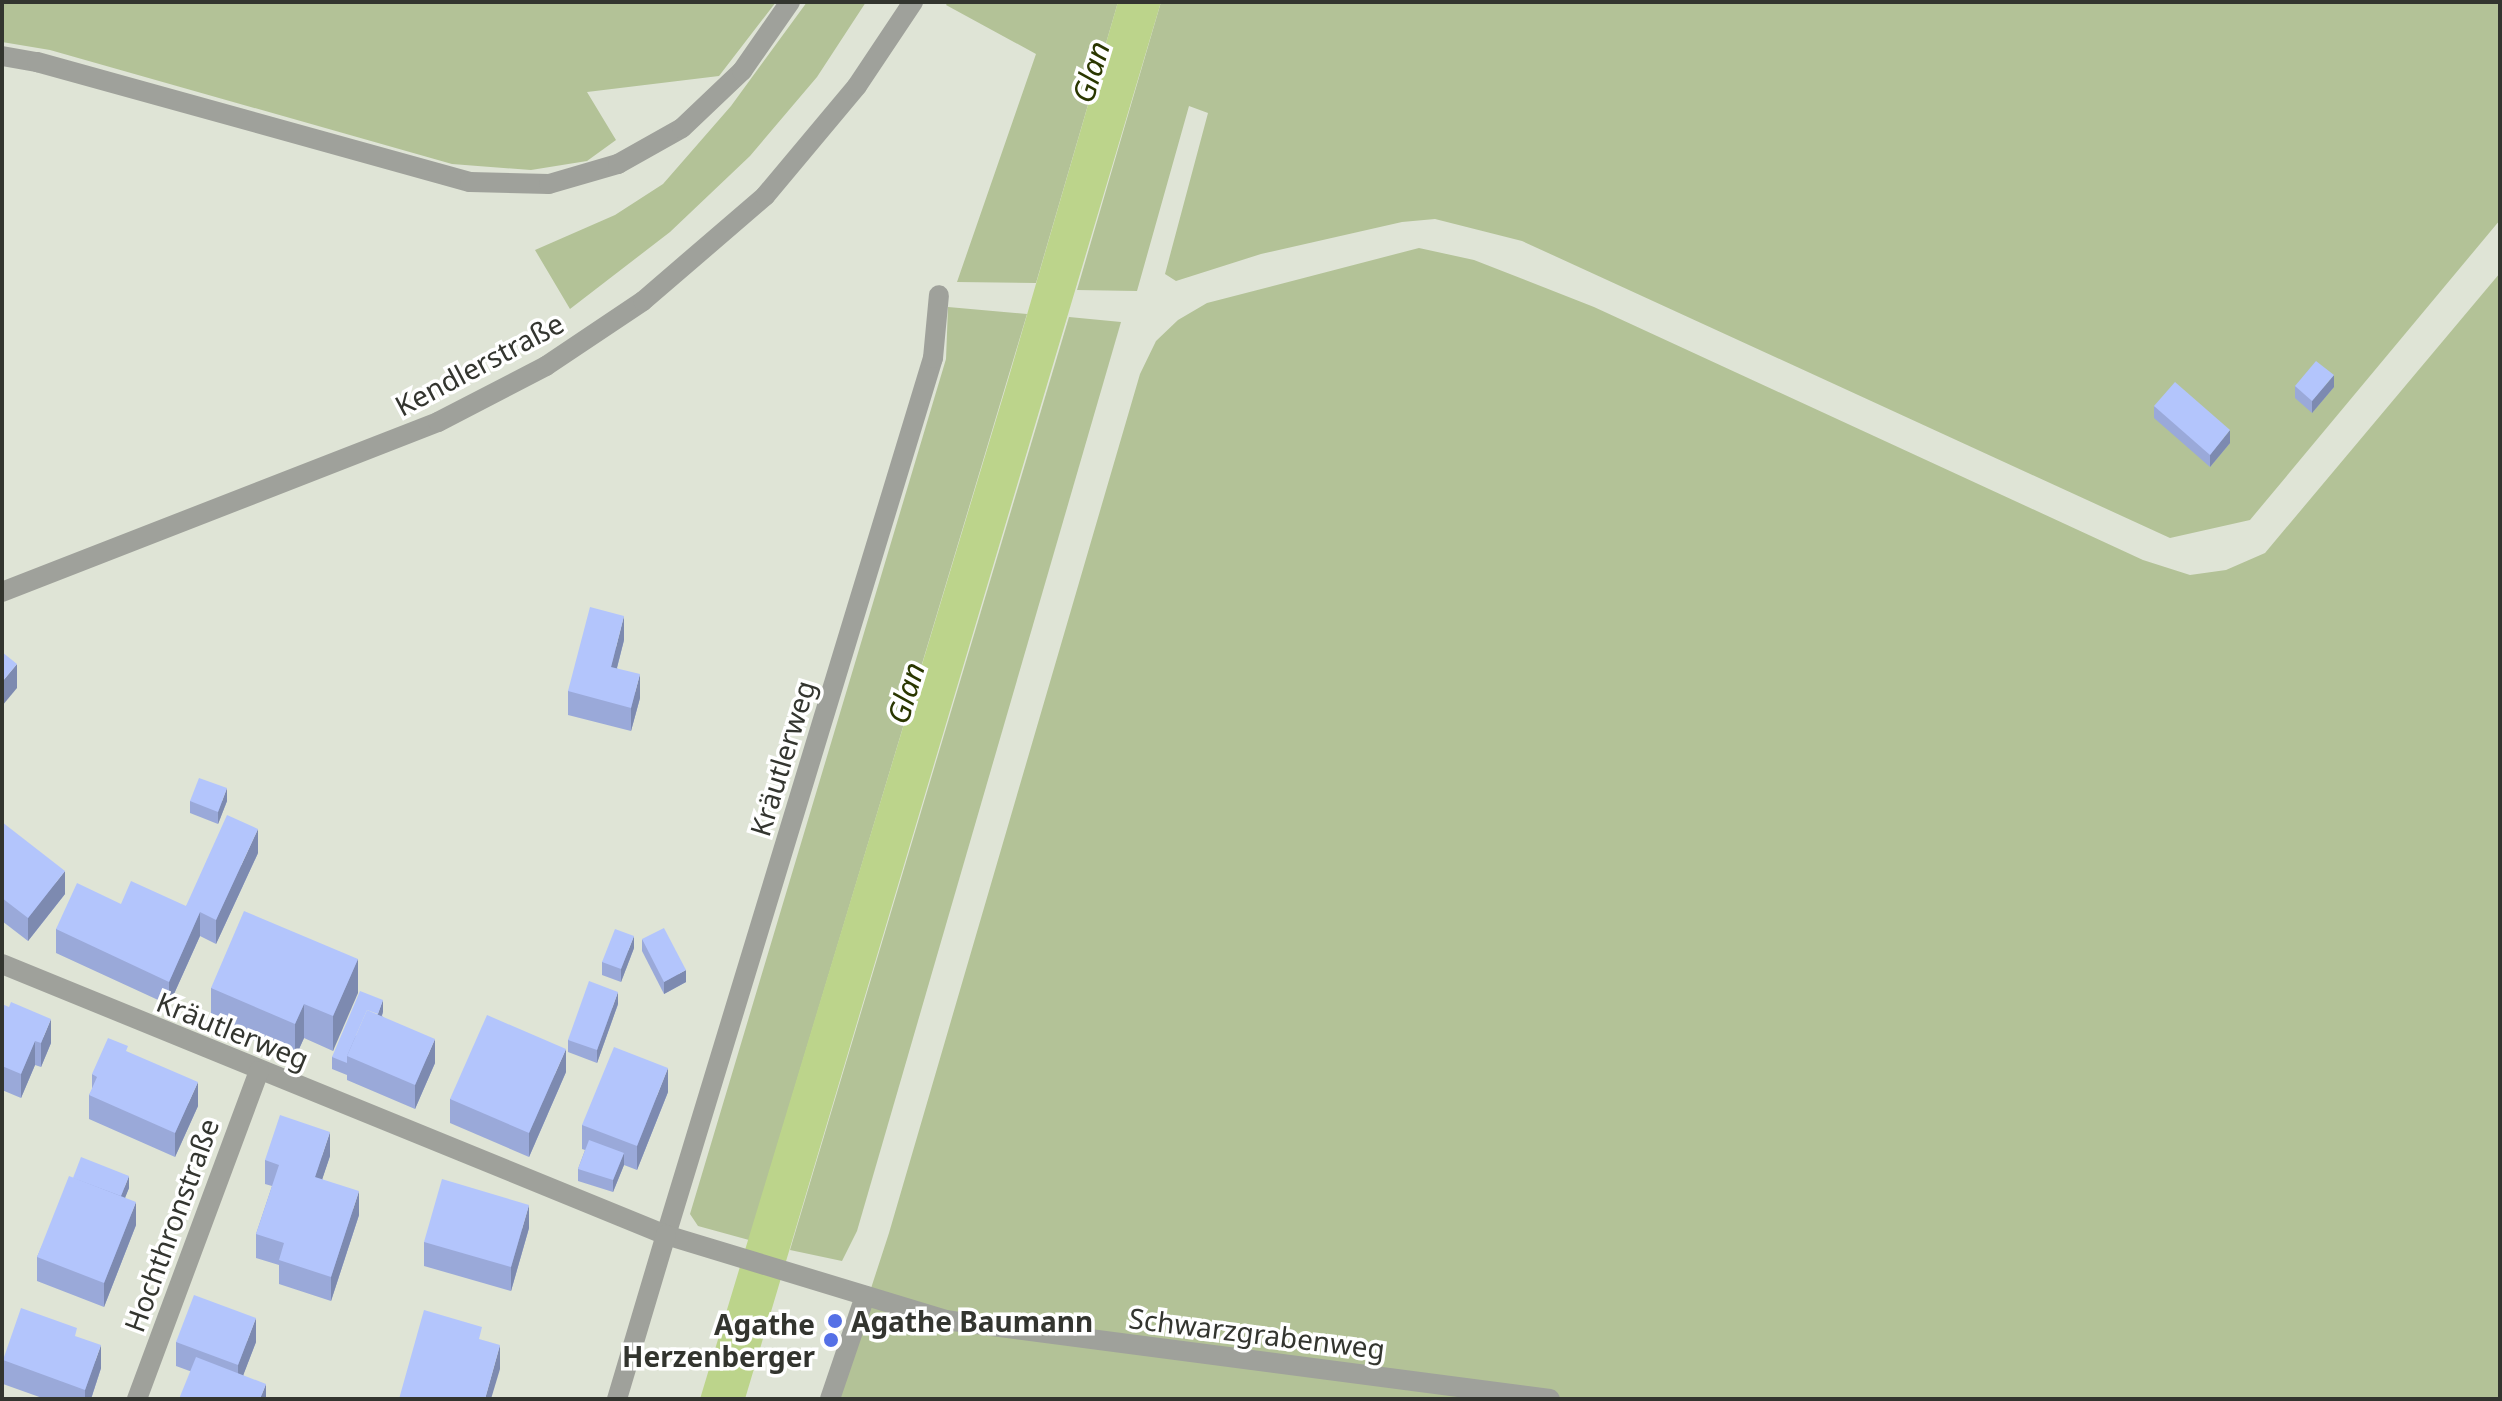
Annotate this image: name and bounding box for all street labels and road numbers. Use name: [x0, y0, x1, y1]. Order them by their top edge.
street label: Kendlerstraße: [389, 306, 569, 422]
street label: Kräutlerweg: [742, 676, 822, 840]
street label: Kräutlerweg: [152, 984, 314, 1076]
street label: Hochthronstraße: [117, 1114, 225, 1336]
street label: Schwarzgrabenweg: [1127, 1301, 1387, 1365]

